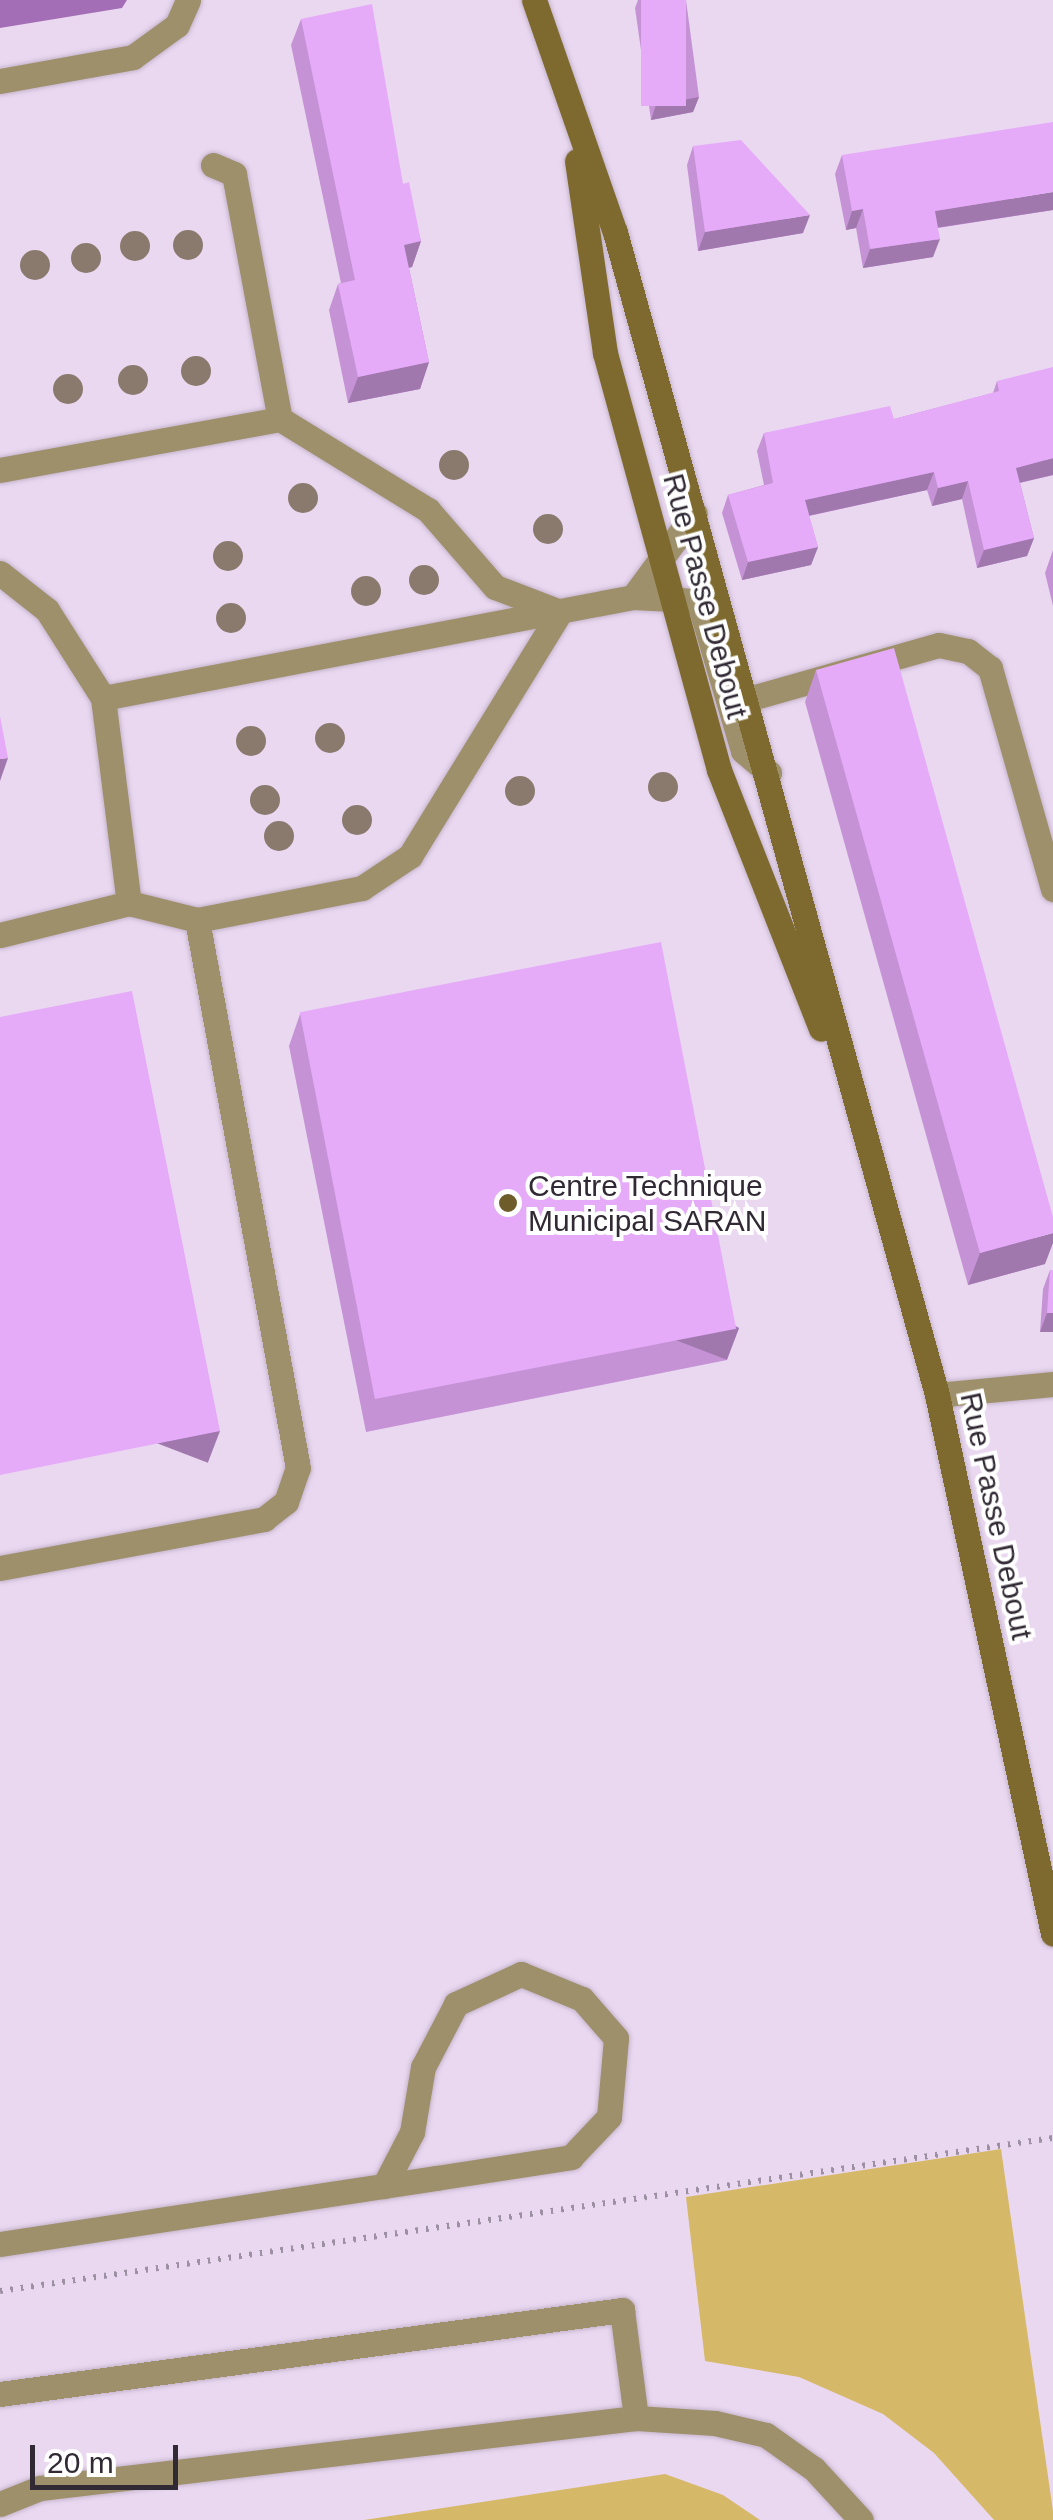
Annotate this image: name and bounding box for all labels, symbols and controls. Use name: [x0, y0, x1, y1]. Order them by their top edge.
street label: Rue Passe Debout: [655, 470, 755, 722]
place label: Centre Technique Municipal SARAN: [528, 1168, 766, 1238]
marker: Centre Technique Municipal SARAN: [497, 1192, 519, 1214]
street label: Rue Passe Debout: [952, 1389, 1040, 1643]
scale bar: [35, 2425, 182, 2487]
text: 20 m: [47, 2446, 114, 2479]

